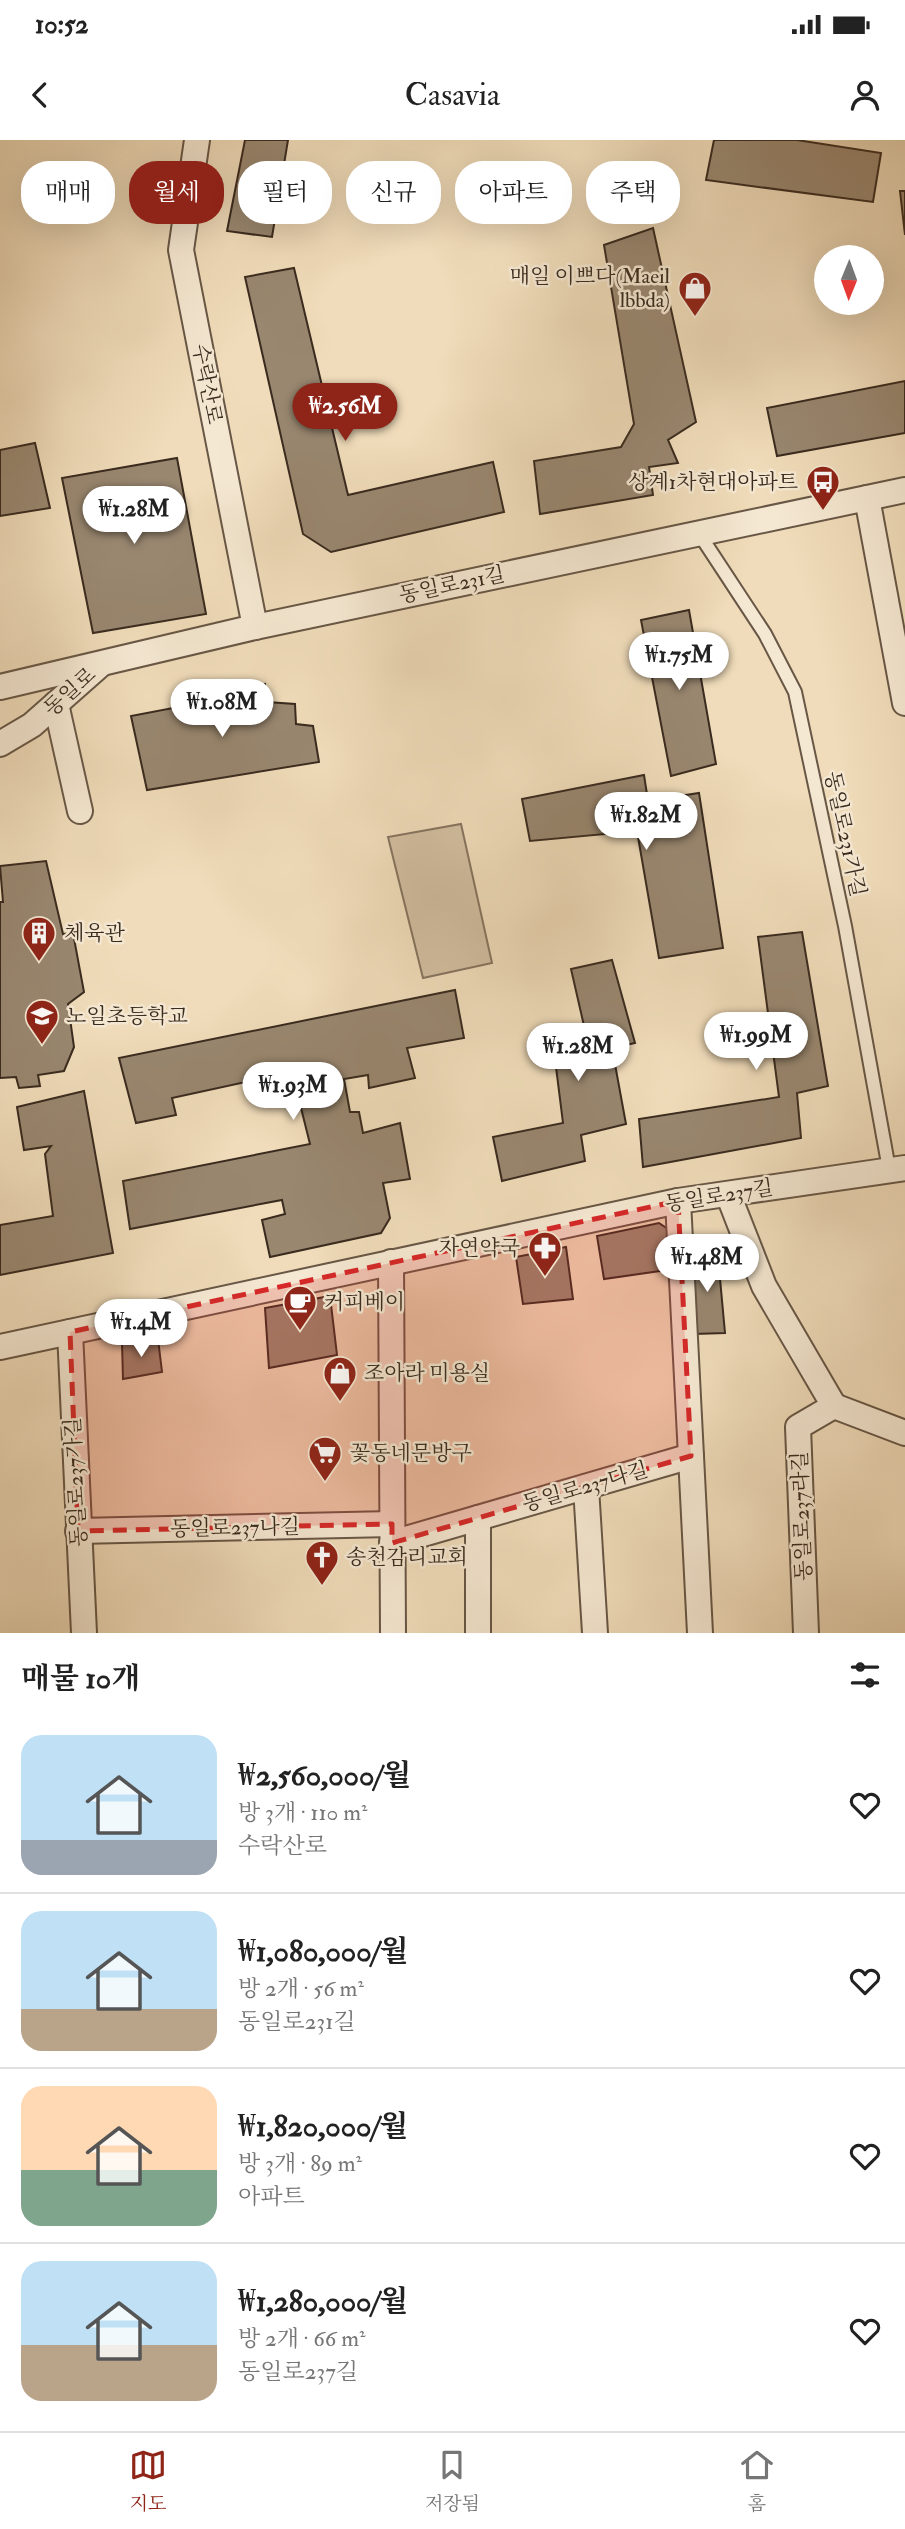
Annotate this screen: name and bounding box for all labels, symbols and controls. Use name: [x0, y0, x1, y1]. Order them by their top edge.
text: 10:52: [35, 9, 88, 41]
text: Casavia: [405, 75, 500, 115]
icon: back: [21, 76, 59, 114]
icon: person: [846, 76, 884, 114]
chip: 매매: [21, 161, 115, 224]
chip: 월세: [129, 161, 224, 224]
chip: 필터: [238, 161, 332, 224]
chip: 신규: [346, 161, 441, 224]
chip: 아파트: [455, 161, 572, 224]
chip: 주택: [586, 161, 680, 224]
north arrow: [814, 245, 884, 315]
map controls: [814, 245, 884, 315]
place label: 매일 이쁘다(Maeil lbbda): [510, 263, 671, 314]
shop icon: 매일 이쁘다(Maeil lbbda): [676, 269, 714, 318]
street label: 수락산로: [186, 342, 228, 426]
pin: ₩2.56M: [288, 384, 402, 443]
text: ₩2.56M: [308, 391, 382, 420]
bus stop icon: 상계1차현대아파트: [804, 463, 842, 512]
place label: 상계1차현대아파트: [628, 469, 798, 496]
pin: ₩1.28M: [77, 486, 191, 546]
text: ₩1.28M: [99, 494, 169, 523]
street label: 동일로231길: [397, 561, 507, 609]
pin: ₩1.75M: [622, 632, 736, 692]
text: ₩1.75M: [645, 640, 713, 669]
street label: 동일로: [38, 662, 102, 722]
pin: ₩1.08M: [165, 680, 279, 739]
text: ₩1.08M: [186, 687, 258, 716]
street label: 동일로231가길: [819, 769, 871, 899]
pin: ₩1.82M: [589, 792, 703, 852]
text: ₩1.82M: [611, 800, 681, 829]
building icon: 체육관: [20, 914, 58, 963]
place label: 체육관: [64, 920, 126, 947]
school or university icon: 노일초등학교: [23, 997, 61, 1046]
place label: 노일초등학교: [66, 1003, 188, 1030]
pin: ₩1.99M: [699, 1012, 813, 1072]
text: ₩1.99M: [720, 1020, 792, 1049]
pin: ₩1.28M: [521, 1024, 635, 1083]
text: ₩1.28M: [543, 1031, 613, 1060]
pin: ₩1.93M: [236, 1062, 350, 1122]
text: ₩1.93M: [258, 1070, 328, 1099]
street label: 동일로237길: [663, 1174, 775, 1218]
pharmacy icon: 자연약국: [526, 1229, 564, 1278]
pin: ₩1.48M: [650, 1234, 764, 1294]
place label: 자연약국: [439, 1235, 520, 1262]
text: ₩1.48M: [671, 1242, 743, 1271]
cafe icon: 커피베이: [281, 1283, 319, 1332]
place label: 커피베이: [324, 1289, 405, 1316]
pin: ₩1.4M: [92, 1300, 190, 1359]
text: ₩1.4M: [110, 1307, 172, 1336]
shop icon: 조아라 미용실: [321, 1354, 359, 1403]
place label: 조아라 미용실: [364, 1360, 490, 1387]
street label: 동일로237가길: [59, 1416, 93, 1548]
supermarket icon: 꽃동네문방구: [306, 1434, 344, 1483]
place label: 꽃동네문방구: [350, 1440, 472, 1467]
street label: 동일로237라길: [786, 1451, 818, 1581]
street label: 동일로237다길: [519, 1456, 651, 1518]
street label: 동일로237나길: [170, 1513, 300, 1543]
church icon: 송천감리교회: [303, 1538, 341, 1587]
place label: 송천감리교회: [346, 1544, 468, 1571]
icon: filters: [846, 1656, 884, 1694]
text: 매물 10개: [21, 1660, 140, 1697]
text: ₩2,560,000/월: [238, 1757, 411, 1794]
icon: home: [77, 1763, 161, 1847]
icon: heart: [846, 1786, 884, 1824]
text: 방 3개 · 110 m²: [238, 1798, 368, 1827]
text: 수락산로: [238, 1831, 327, 1860]
text: ₩1,080,000/월: [238, 1933, 408, 1970]
icon: home: [77, 1939, 161, 2023]
icon: heart: [846, 1962, 884, 2000]
text: 방 2개 · 56 m²: [238, 1974, 364, 2003]
text: 동일로231길: [238, 2007, 356, 2036]
text: ₩1,820,000/월: [238, 2108, 408, 2145]
icon: home: [77, 2114, 161, 2198]
icon: heart: [846, 2137, 884, 2175]
text: 방 3개 · 89 m²: [238, 2149, 362, 2178]
text: 아파트: [238, 2182, 305, 2211]
text: ₩1,280,000/월: [238, 2283, 408, 2320]
icon: home: [77, 2289, 161, 2373]
icon: heart: [846, 2312, 884, 2350]
text: 방 2개 · 66 m²: [238, 2324, 365, 2353]
text: 동일로237길: [238, 2357, 358, 2386]
tab: 지도: [129, 2446, 167, 2516]
tab: 저장됨: [425, 2446, 480, 2516]
tab: 홈: [738, 2446, 776, 2516]

